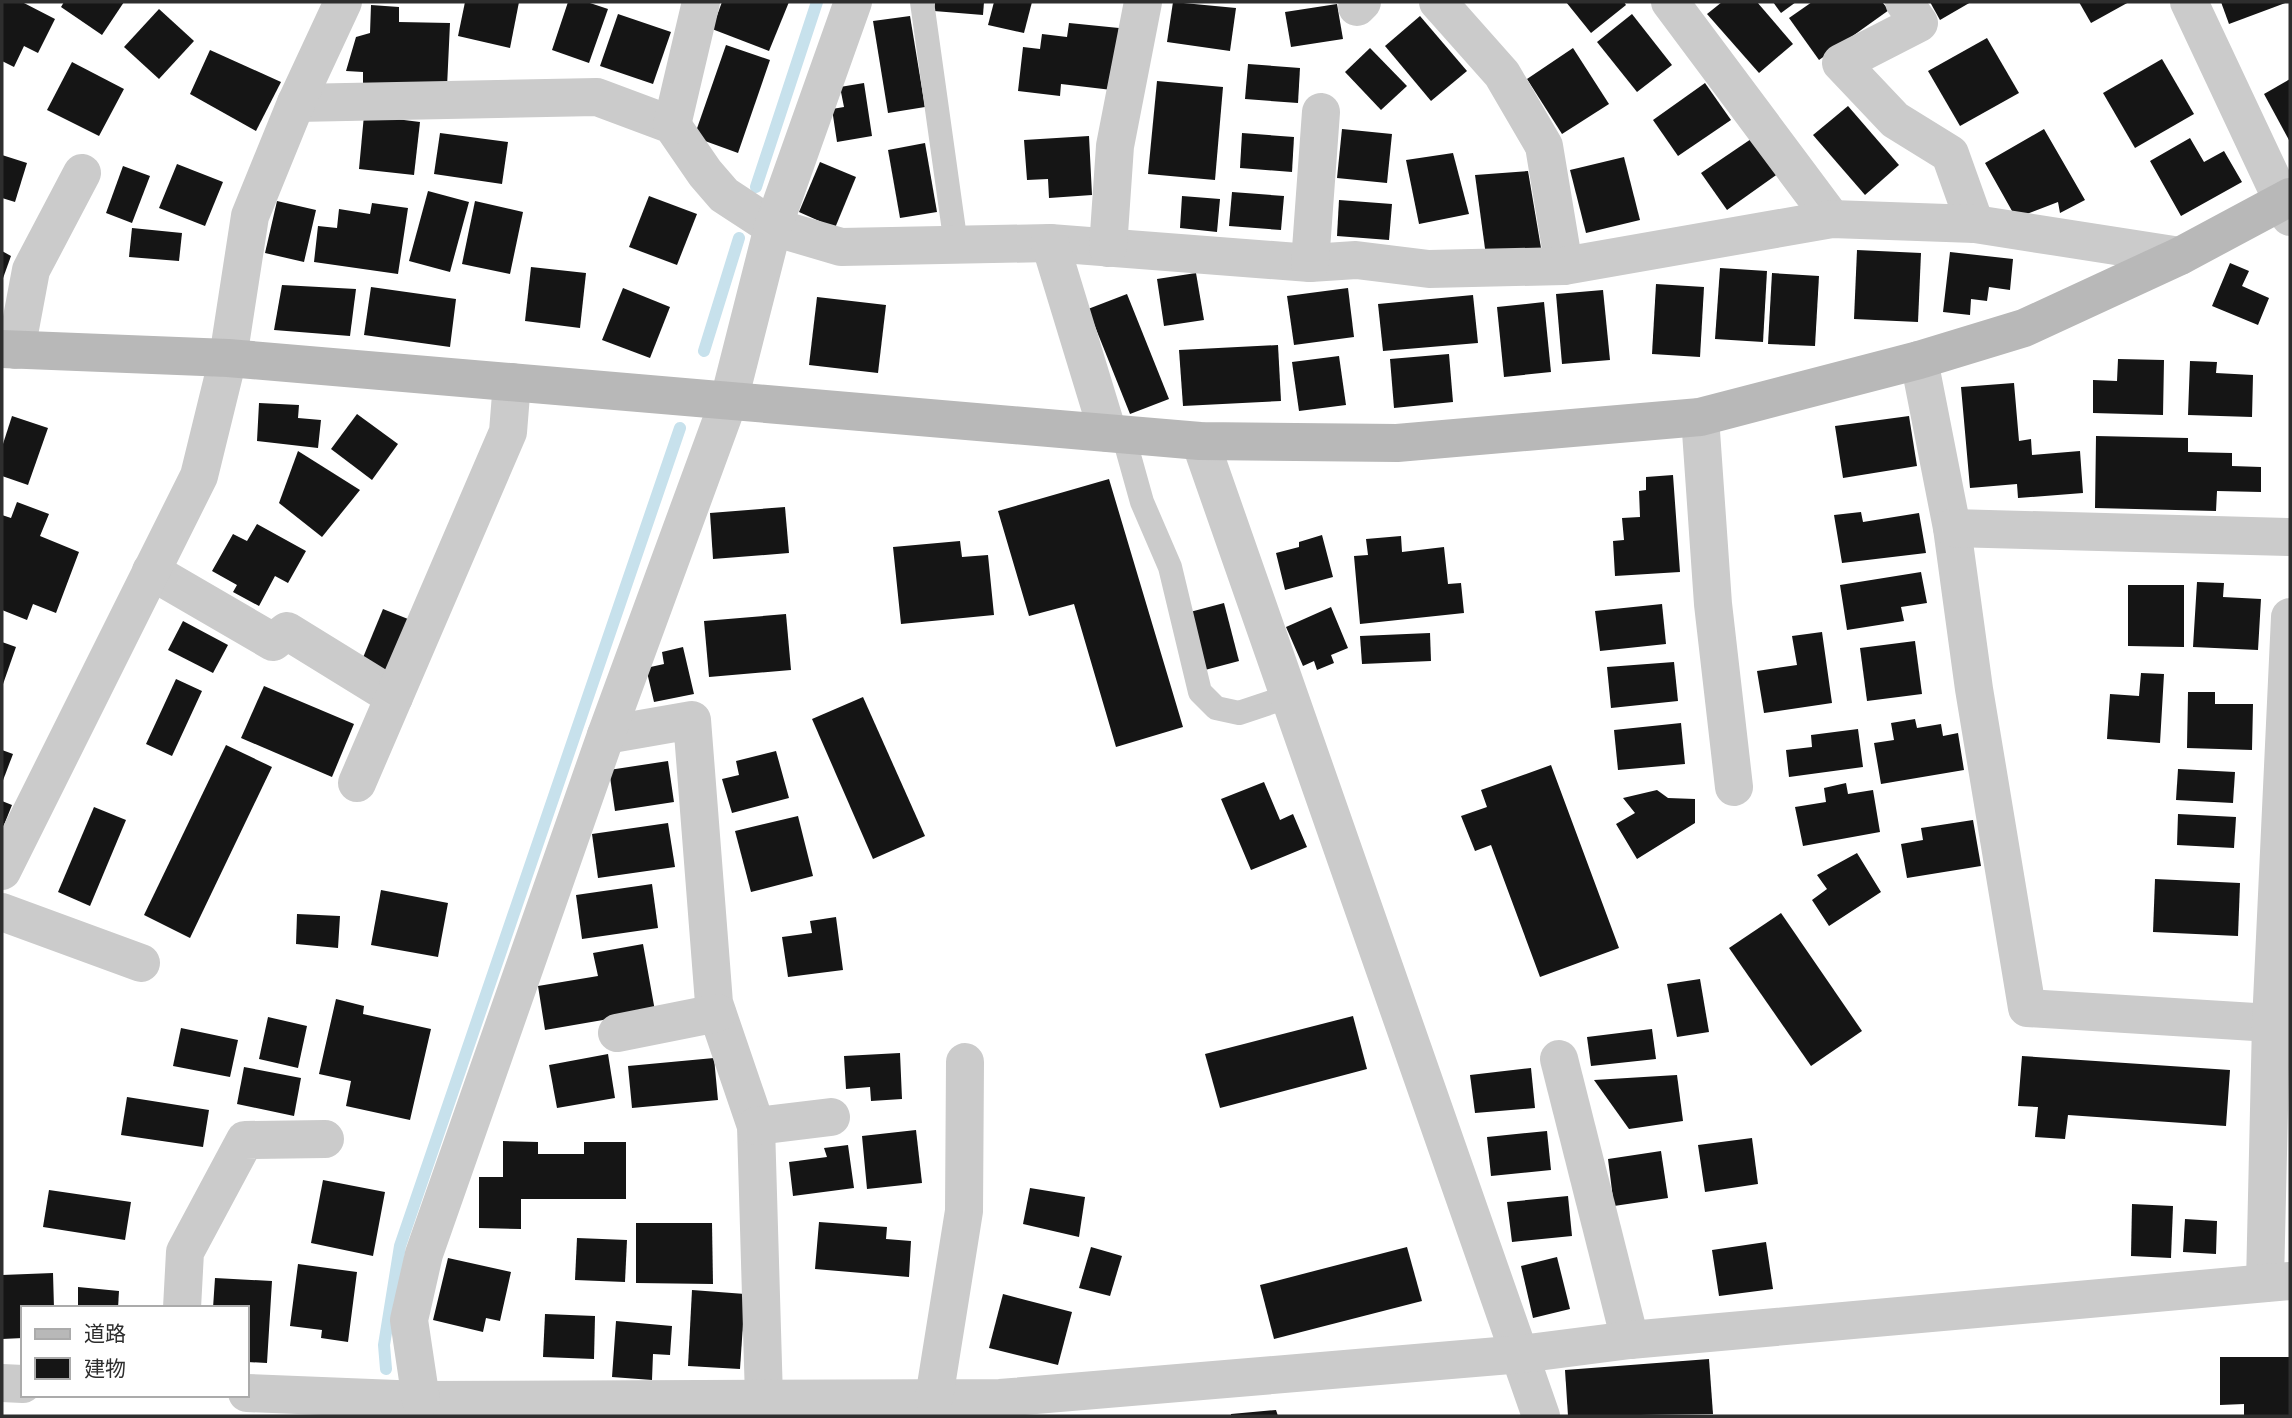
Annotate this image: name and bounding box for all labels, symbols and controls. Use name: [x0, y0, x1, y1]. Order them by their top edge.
legend: [21, 1306, 248, 1397]
text: 道路: [84, 1322, 126, 1345]
text: 建物: [84, 1357, 126, 1380]

